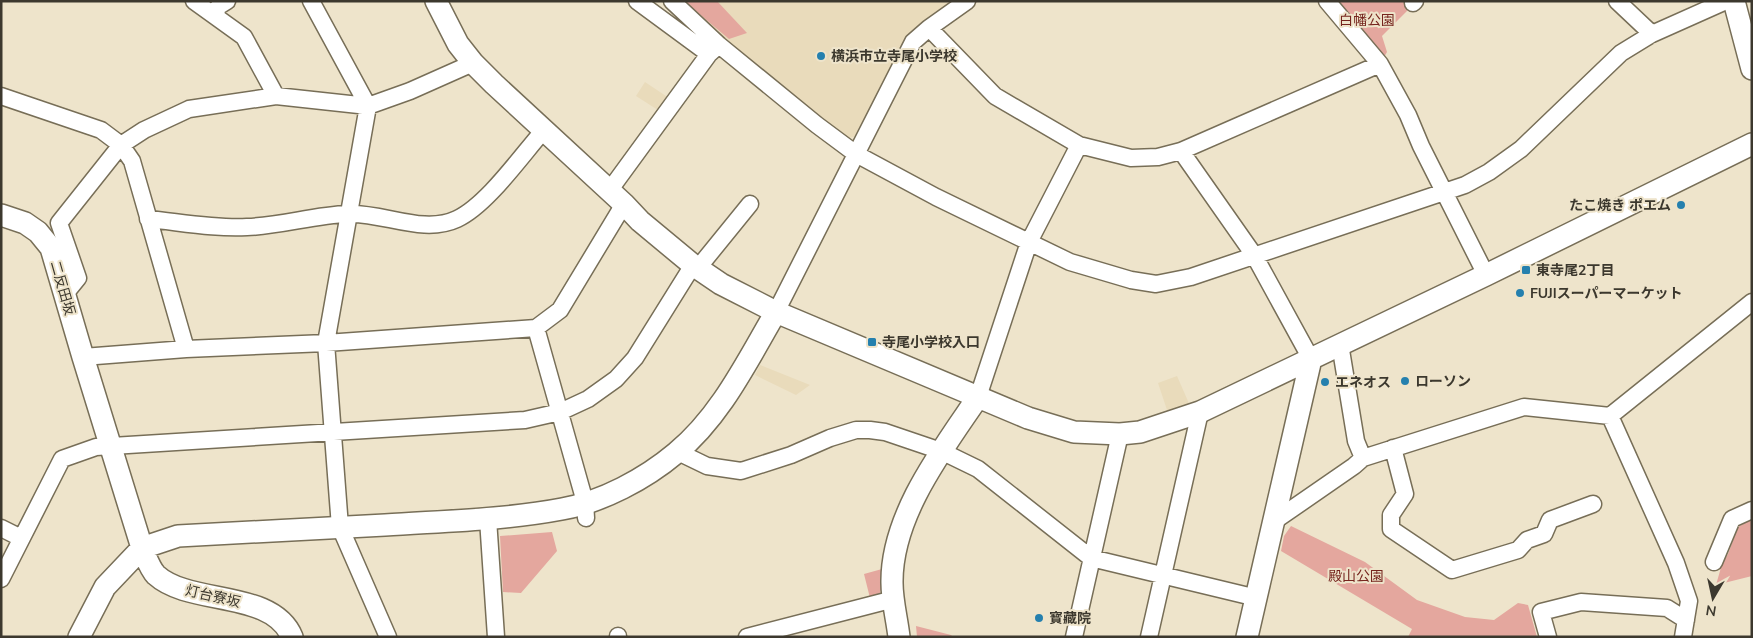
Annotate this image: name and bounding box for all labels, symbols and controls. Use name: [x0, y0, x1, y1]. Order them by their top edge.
park label: 白幡公園: [1339, 11, 1395, 30]
place label: 横浜市立寺尾小学校: [831, 47, 957, 66]
marker: 横浜市立寺尾小学校: [815, 50, 827, 62]
place label: たこ焼き ポエム: [1569, 196, 1671, 215]
marker: たこ焼き ポエム: [1675, 199, 1687, 211]
street label: 二反田坂: [46, 259, 79, 318]
place label: 東寺尾2丁目: [1536, 261, 1614, 280]
marker: 東寺尾2丁目: [1520, 264, 1532, 276]
place label: FUJIスーパーマーケット: [1530, 284, 1683, 303]
marker: FUJIスーパーマーケット: [1514, 287, 1526, 299]
place label: 寺尾小学校入口: [882, 333, 980, 352]
marker: 寺尾小学校入口: [866, 336, 878, 348]
place label: ローソン: [1415, 372, 1471, 391]
place label: エネオス: [1335, 373, 1391, 392]
marker: ローソン: [1399, 375, 1411, 387]
marker: エネオス: [1319, 376, 1331, 388]
park label: 殿山公園: [1328, 567, 1384, 586]
north arrow: [1688, 573, 1738, 623]
street label: 灯台寮坂: [183, 581, 242, 612]
text: N: [1704, 600, 1718, 621]
place label: 寳藏院: [1049, 609, 1091, 628]
marker: 寳藏院: [1033, 612, 1045, 624]

